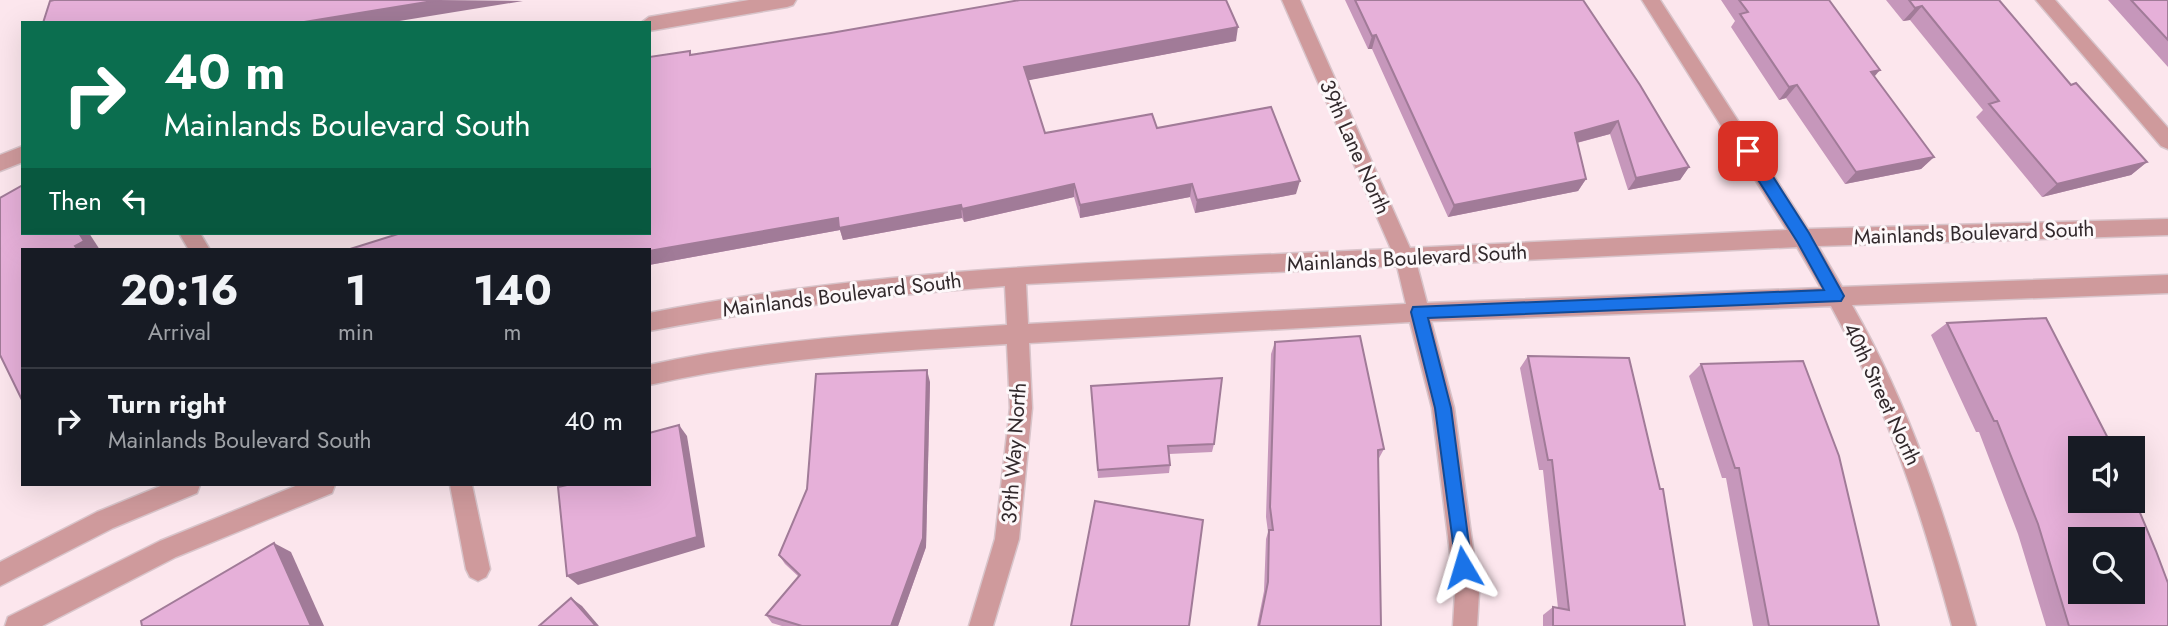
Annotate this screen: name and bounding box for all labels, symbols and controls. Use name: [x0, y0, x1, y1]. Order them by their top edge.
text: 40 m: [164, 37, 286, 107]
icon: right: [49, 49, 140, 140]
street label: 39th Lane North: [1312, 75, 1398, 219]
text: Mainlands Boulevard South: [164, 102, 531, 148]
pin: [1718, 121, 1778, 181]
icon: arrive: [1729, 132, 1767, 170]
text: Then: [49, 182, 102, 220]
icon: left: [116, 182, 154, 220]
street label: Mainlands Boulevard South: [1853, 214, 2095, 252]
street label: Mainlands Boulevard South: [1286, 237, 1528, 279]
text: 20:16: [120, 260, 239, 321]
text: 1: [345, 260, 367, 321]
text: 140: [473, 260, 552, 321]
street label: Mainlands Boulevard South: [721, 265, 963, 325]
text: Arrival: [148, 315, 211, 349]
text: min: [338, 315, 374, 349]
text: m: [503, 315, 521, 349]
street label: 40th Street North: [1836, 318, 1928, 470]
street label: 39th Way North: [994, 382, 1034, 524]
text: Turn right: [108, 385, 226, 423]
icon: right: [49, 402, 87, 440]
text: 40 m: [564, 402, 623, 440]
text: Mainlands Boulevard South: [108, 423, 372, 457]
map controls: [2068, 436, 2145, 604]
button: sound: [2068, 436, 2145, 513]
button: search: [2068, 527, 2145, 604]
position arrow: [1426, 530, 1500, 604]

